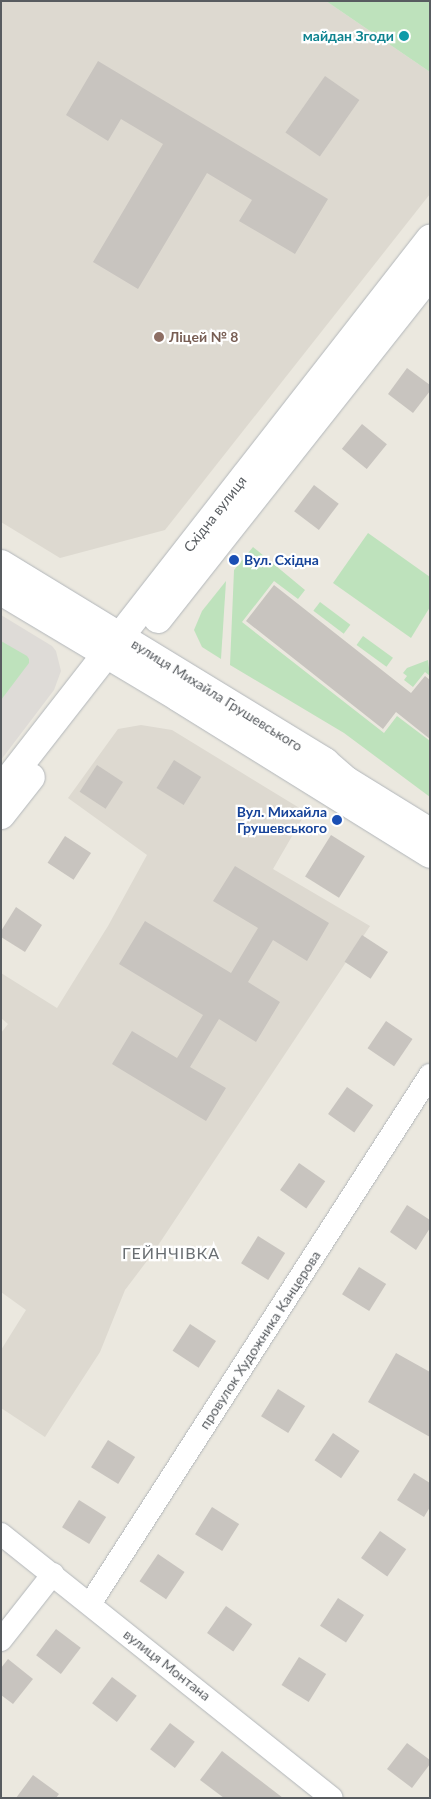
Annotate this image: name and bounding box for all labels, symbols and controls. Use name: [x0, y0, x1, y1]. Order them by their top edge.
place label: майдан Згоди: [303, 28, 394, 44]
marker: майдан Згоди: [398, 30, 410, 42]
place label: Ліцей № 8: [169, 329, 238, 345]
marker: Ліцей № 8: [153, 331, 165, 343]
street label: Східна вулиця: [180, 473, 250, 555]
place label: Вул. Східна: [244, 552, 319, 568]
marker: Вул. Східна: [228, 554, 240, 566]
street label: вулиця Михайла Грушевського: [128, 635, 306, 755]
place label: Вул. Михайла Грушевського: [237, 804, 327, 836]
marker: Вул. Михайла Грушевського: [331, 814, 343, 826]
district label: ГЕЙНЧІВКА: [121, 1243, 221, 1263]
street label: провулок Художника Канцерова: [196, 1248, 324, 1432]
street label: вулиця Монтана: [120, 1626, 214, 1704]

